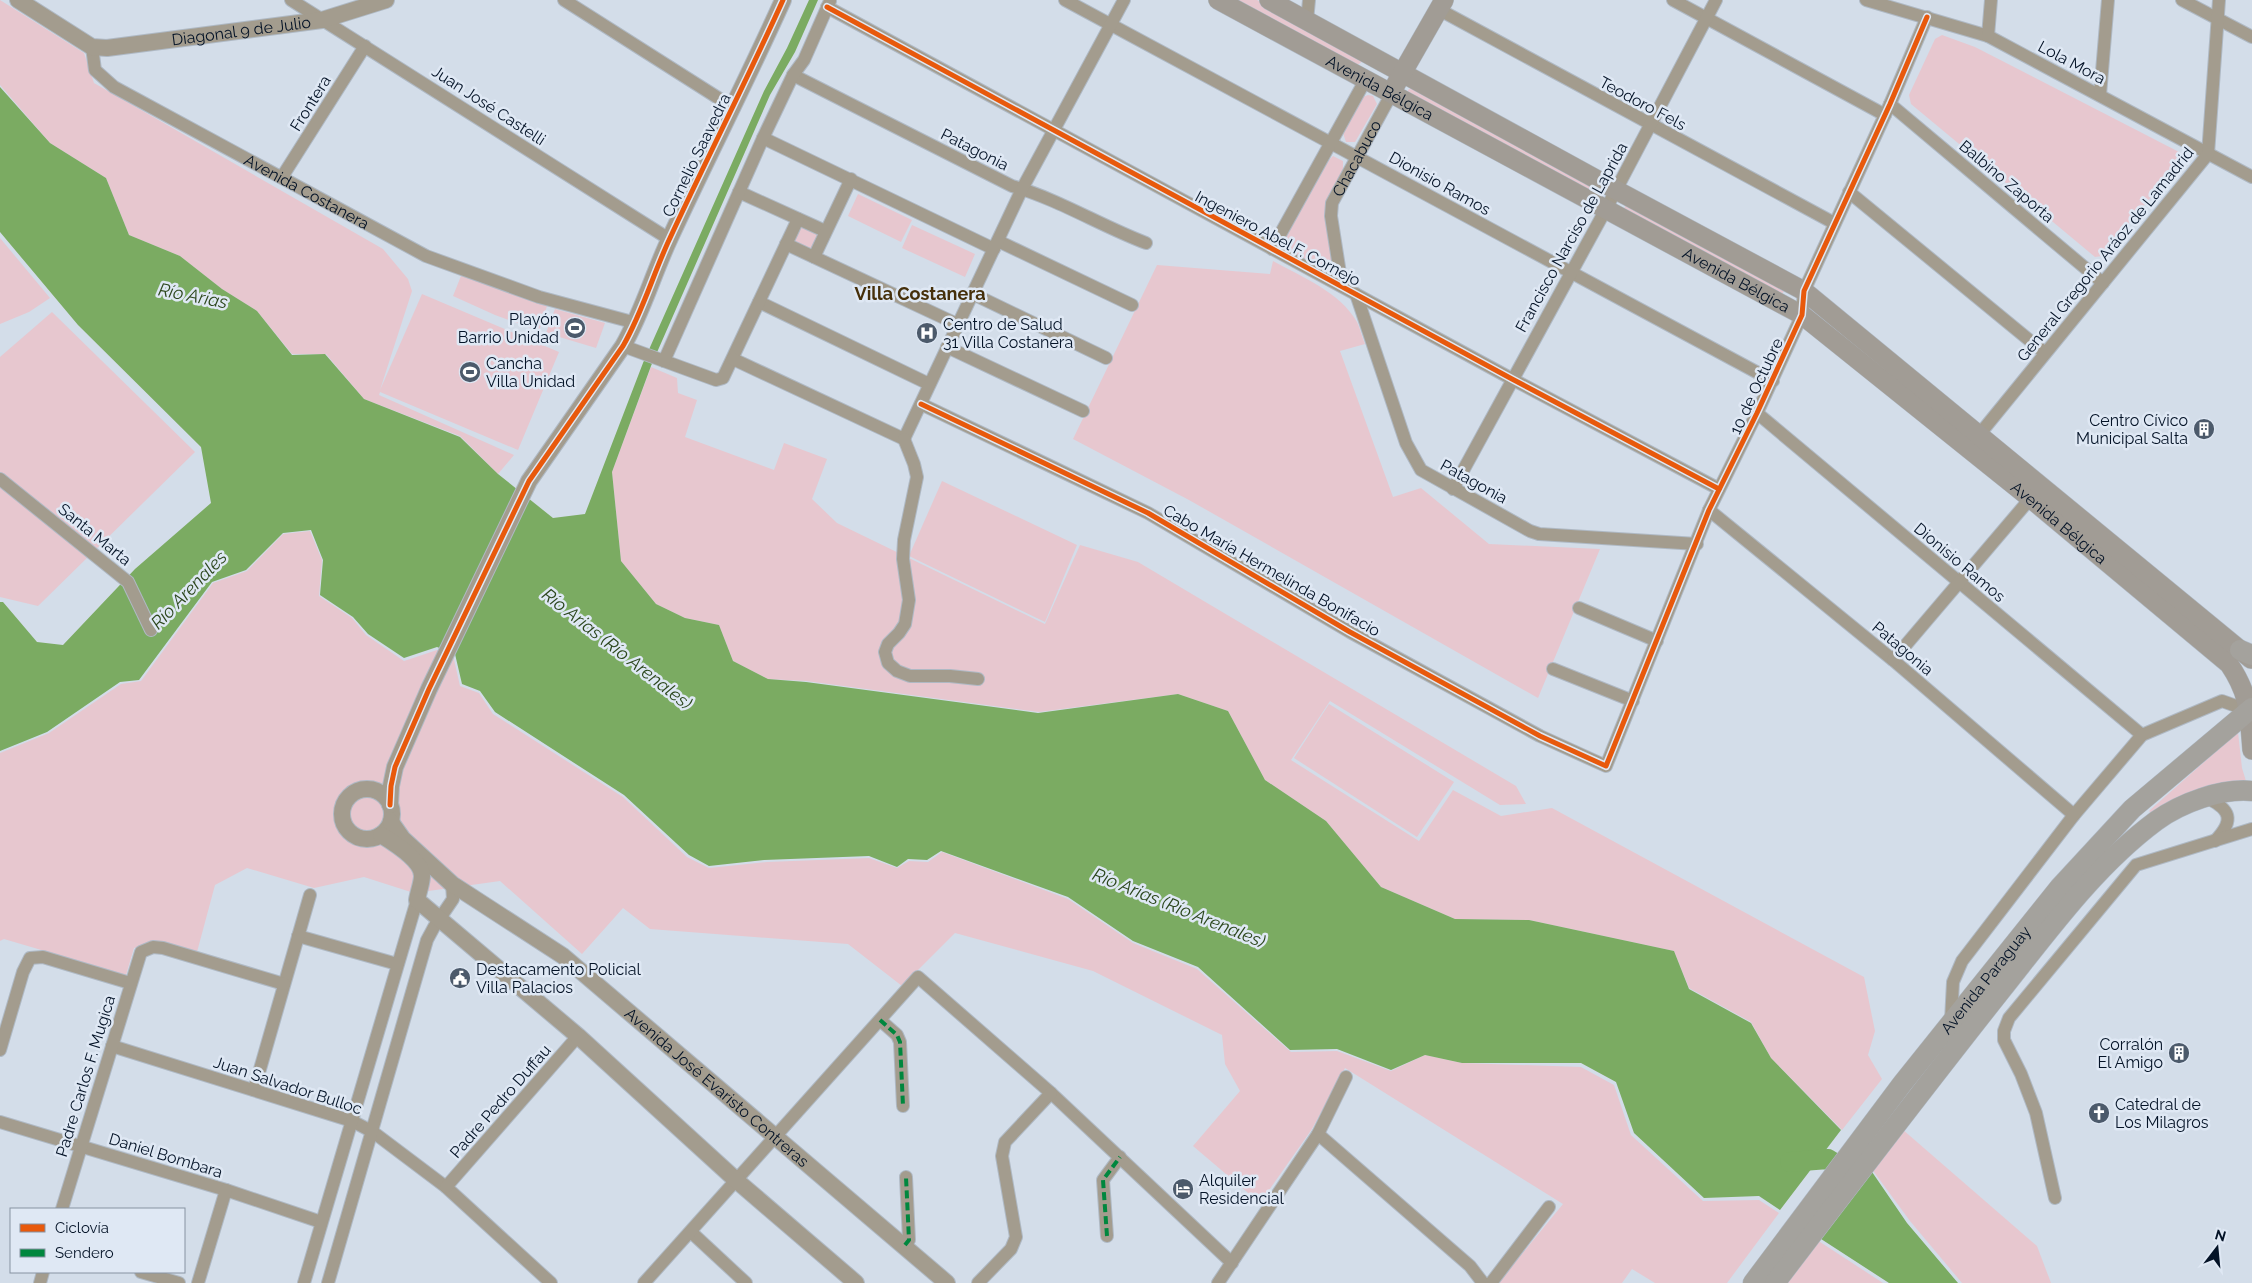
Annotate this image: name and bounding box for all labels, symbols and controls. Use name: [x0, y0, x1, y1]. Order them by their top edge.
street label: Diagonal 9 de Julio: [171, 13, 312, 49]
street label: Lola Mora: [2035, 37, 2109, 88]
street label: Avenida Bélgica: [1323, 51, 1437, 124]
street label: Juan José Castelli: [428, 62, 549, 149]
street label: Frontera: [286, 72, 335, 135]
street label: Teodoro Fels: [1596, 73, 1690, 134]
street label: Cornelio Saavedra: [658, 90, 735, 220]
street label: Chacabuco: [1328, 117, 1385, 200]
street label: Patagonia: [938, 124, 1012, 175]
street label: Balbino Zaporta: [1955, 136, 2058, 227]
street label: Francisco Narciso de Laprida: [1511, 139, 1632, 335]
street label: General Gregorio Aráoz de Lamadrid: [2013, 143, 2198, 365]
street label: Dionisio Ramos: [1386, 148, 1494, 219]
street label: Avenida Costanera: [241, 150, 372, 233]
street label: Ingeniero Abel F. Cornejo: [1192, 187, 1364, 290]
street label: Avenida Bélgica: [1679, 243, 1793, 317]
water label: Río Arias: [157, 278, 230, 313]
district label: Villa Costanera: [854, 283, 986, 304]
place label: Playón Barrio Unidad: [458, 310, 559, 347]
place label: Centro de Salud 31 Villa Costanera: [943, 315, 1073, 352]
sports icon: Playón Barrio Unidad: [563, 316, 587, 340]
hospital icon: Centro de Salud 31 Villa Costanera: [915, 321, 939, 345]
street label: 10 de Octubre: [1726, 335, 1787, 438]
place label: Cancha Villa Unidad: [486, 354, 575, 391]
sports icon: Cancha Villa Unidad: [458, 360, 482, 384]
place label: Centro Cívico Municipal Salta: [2076, 411, 2188, 448]
building icon: Centro Cívico Municipal Salta: [2192, 417, 2216, 441]
street label: Patagonia: [1437, 455, 1511, 508]
street label: Avenida Bélgica: [2007, 478, 2111, 568]
street label: Santa Marta: [54, 499, 135, 570]
street label: Cabo María Hermelinda Bonifacio: [1160, 500, 1384, 640]
street label: Dionisio Ramos: [1910, 519, 2009, 606]
water label: Río Arenales: [146, 546, 231, 633]
water label: Río Arias (Río Arenales): [538, 584, 697, 714]
street label: Patagonia: [1868, 617, 1937, 679]
water label: Río Arias (Río Arenales): [1090, 863, 1269, 952]
street label: Avenida Paraguay: [1937, 922, 2035, 1038]
place label: Destacamento Policial Villa Palacios: [476, 960, 641, 997]
public building icon: Destacamento Policial Villa Palacios: [448, 966, 472, 990]
street label: Padre Carlos F. Mugica: [52, 993, 119, 1159]
street label: Avenida José Evaristo Contreras: [621, 1004, 813, 1171]
place label: Corralón El Amigo: [2097, 1035, 2163, 1072]
street label: Padre Pedro Duffau: [446, 1041, 555, 1162]
building icon: Corralón El Amigo: [2167, 1041, 2191, 1065]
street label: Juan Salvador Bulloc: [211, 1053, 365, 1118]
place label: Catedral de Los Milagros: [2115, 1095, 2209, 1132]
church icon: Catedral de Los Milagros: [2087, 1101, 2111, 1125]
street label: Daniel Bombara: [107, 1129, 225, 1182]
place label: Alquiler Residencial: [1199, 1171, 1284, 1208]
hotel icon: Alquiler Residencial: [1171, 1177, 1195, 1201]
legend: [10, 1208, 185, 1273]
text: Ciclovía: [55, 1219, 109, 1237]
north arrow: [2192, 1223, 2242, 1273]
text: N: [2213, 1226, 2228, 1245]
text: Sendero: [55, 1244, 114, 1262]

